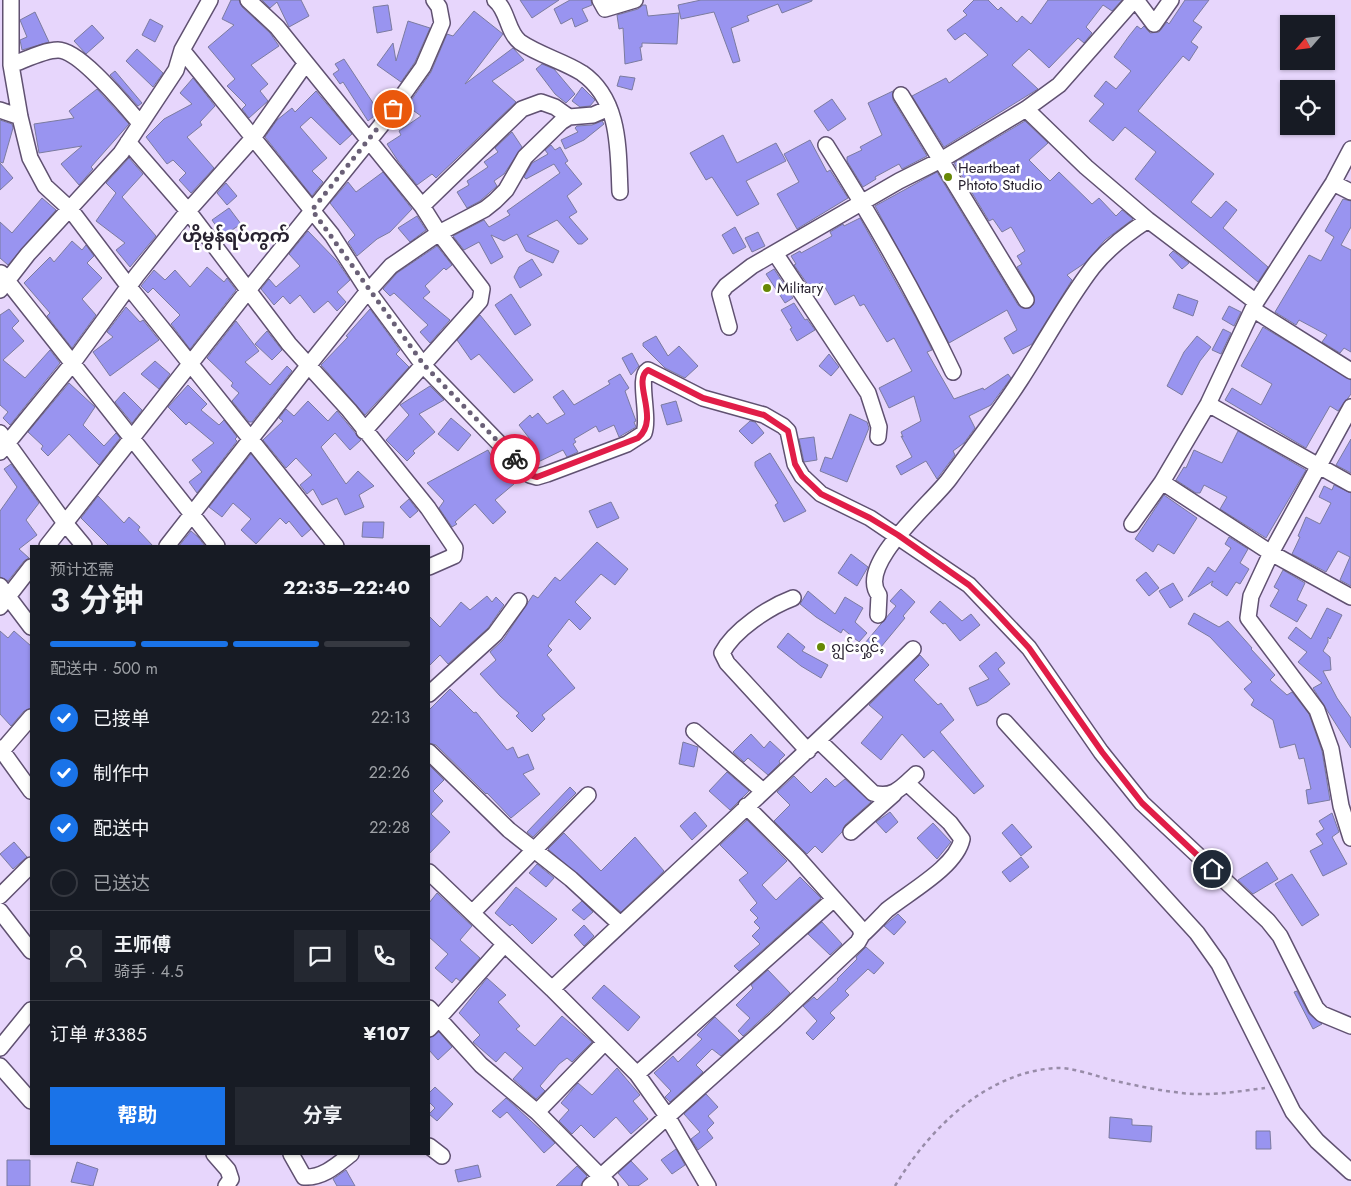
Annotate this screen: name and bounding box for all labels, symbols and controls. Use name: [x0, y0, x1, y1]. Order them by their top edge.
north arrow: [1280, 15, 1335, 70]
map controls: [1280, 15, 1335, 135]
button: locate: [1280, 80, 1335, 135]
pin: [372, 88, 414, 130]
icon: bag: [379, 95, 407, 123]
place label: Heartbeat Phtoto Studio: [958, 157, 1043, 196]
marker: Heartbeat Phtoto Studio: [942, 171, 954, 183]
district label: ဟိုမွန်ရပ်ကွက်: [182, 223, 290, 250]
place label: Military: [777, 277, 824, 299]
marker: Military: [761, 282, 773, 294]
courier: [490, 434, 540, 484]
icon: bike: [501, 445, 529, 473]
text: 预计还需: [50, 558, 114, 581]
text: 22:35–22:40: [283, 574, 410, 601]
text: 3 分钟: [50, 577, 143, 623]
place label: ၵျွင်းႁွင်ႇ: [831, 636, 885, 660]
marker: ၵျွင်းႁွင်ႇ: [815, 641, 827, 653]
text: 配送中 · 500 m: [50, 657, 158, 680]
icon: check: [50, 704, 78, 732]
text: 已接单: [93, 705, 150, 732]
text: 22:13: [371, 706, 410, 729]
icon: check: [50, 759, 78, 787]
text: 制作中: [93, 760, 150, 787]
text: 22:26: [369, 761, 410, 784]
icon: check: [50, 814, 78, 842]
text: 配送中: [93, 815, 150, 842]
text: 22:28: [369, 816, 410, 839]
pin: [1191, 848, 1233, 890]
icon: home: [1198, 855, 1226, 883]
text: 已送达: [93, 870, 150, 897]
button: person: [50, 930, 102, 982]
button: chat: [294, 930, 346, 982]
button: phone: [358, 930, 410, 982]
text: 王师傅: [114, 931, 171, 958]
text: 骑手 · 4.5: [114, 960, 184, 983]
text: ¥107: [364, 1020, 410, 1047]
text: 订单 #3385: [50, 1021, 147, 1048]
button: 帮助: [50, 1087, 225, 1145]
button: 分享: [235, 1087, 410, 1145]

